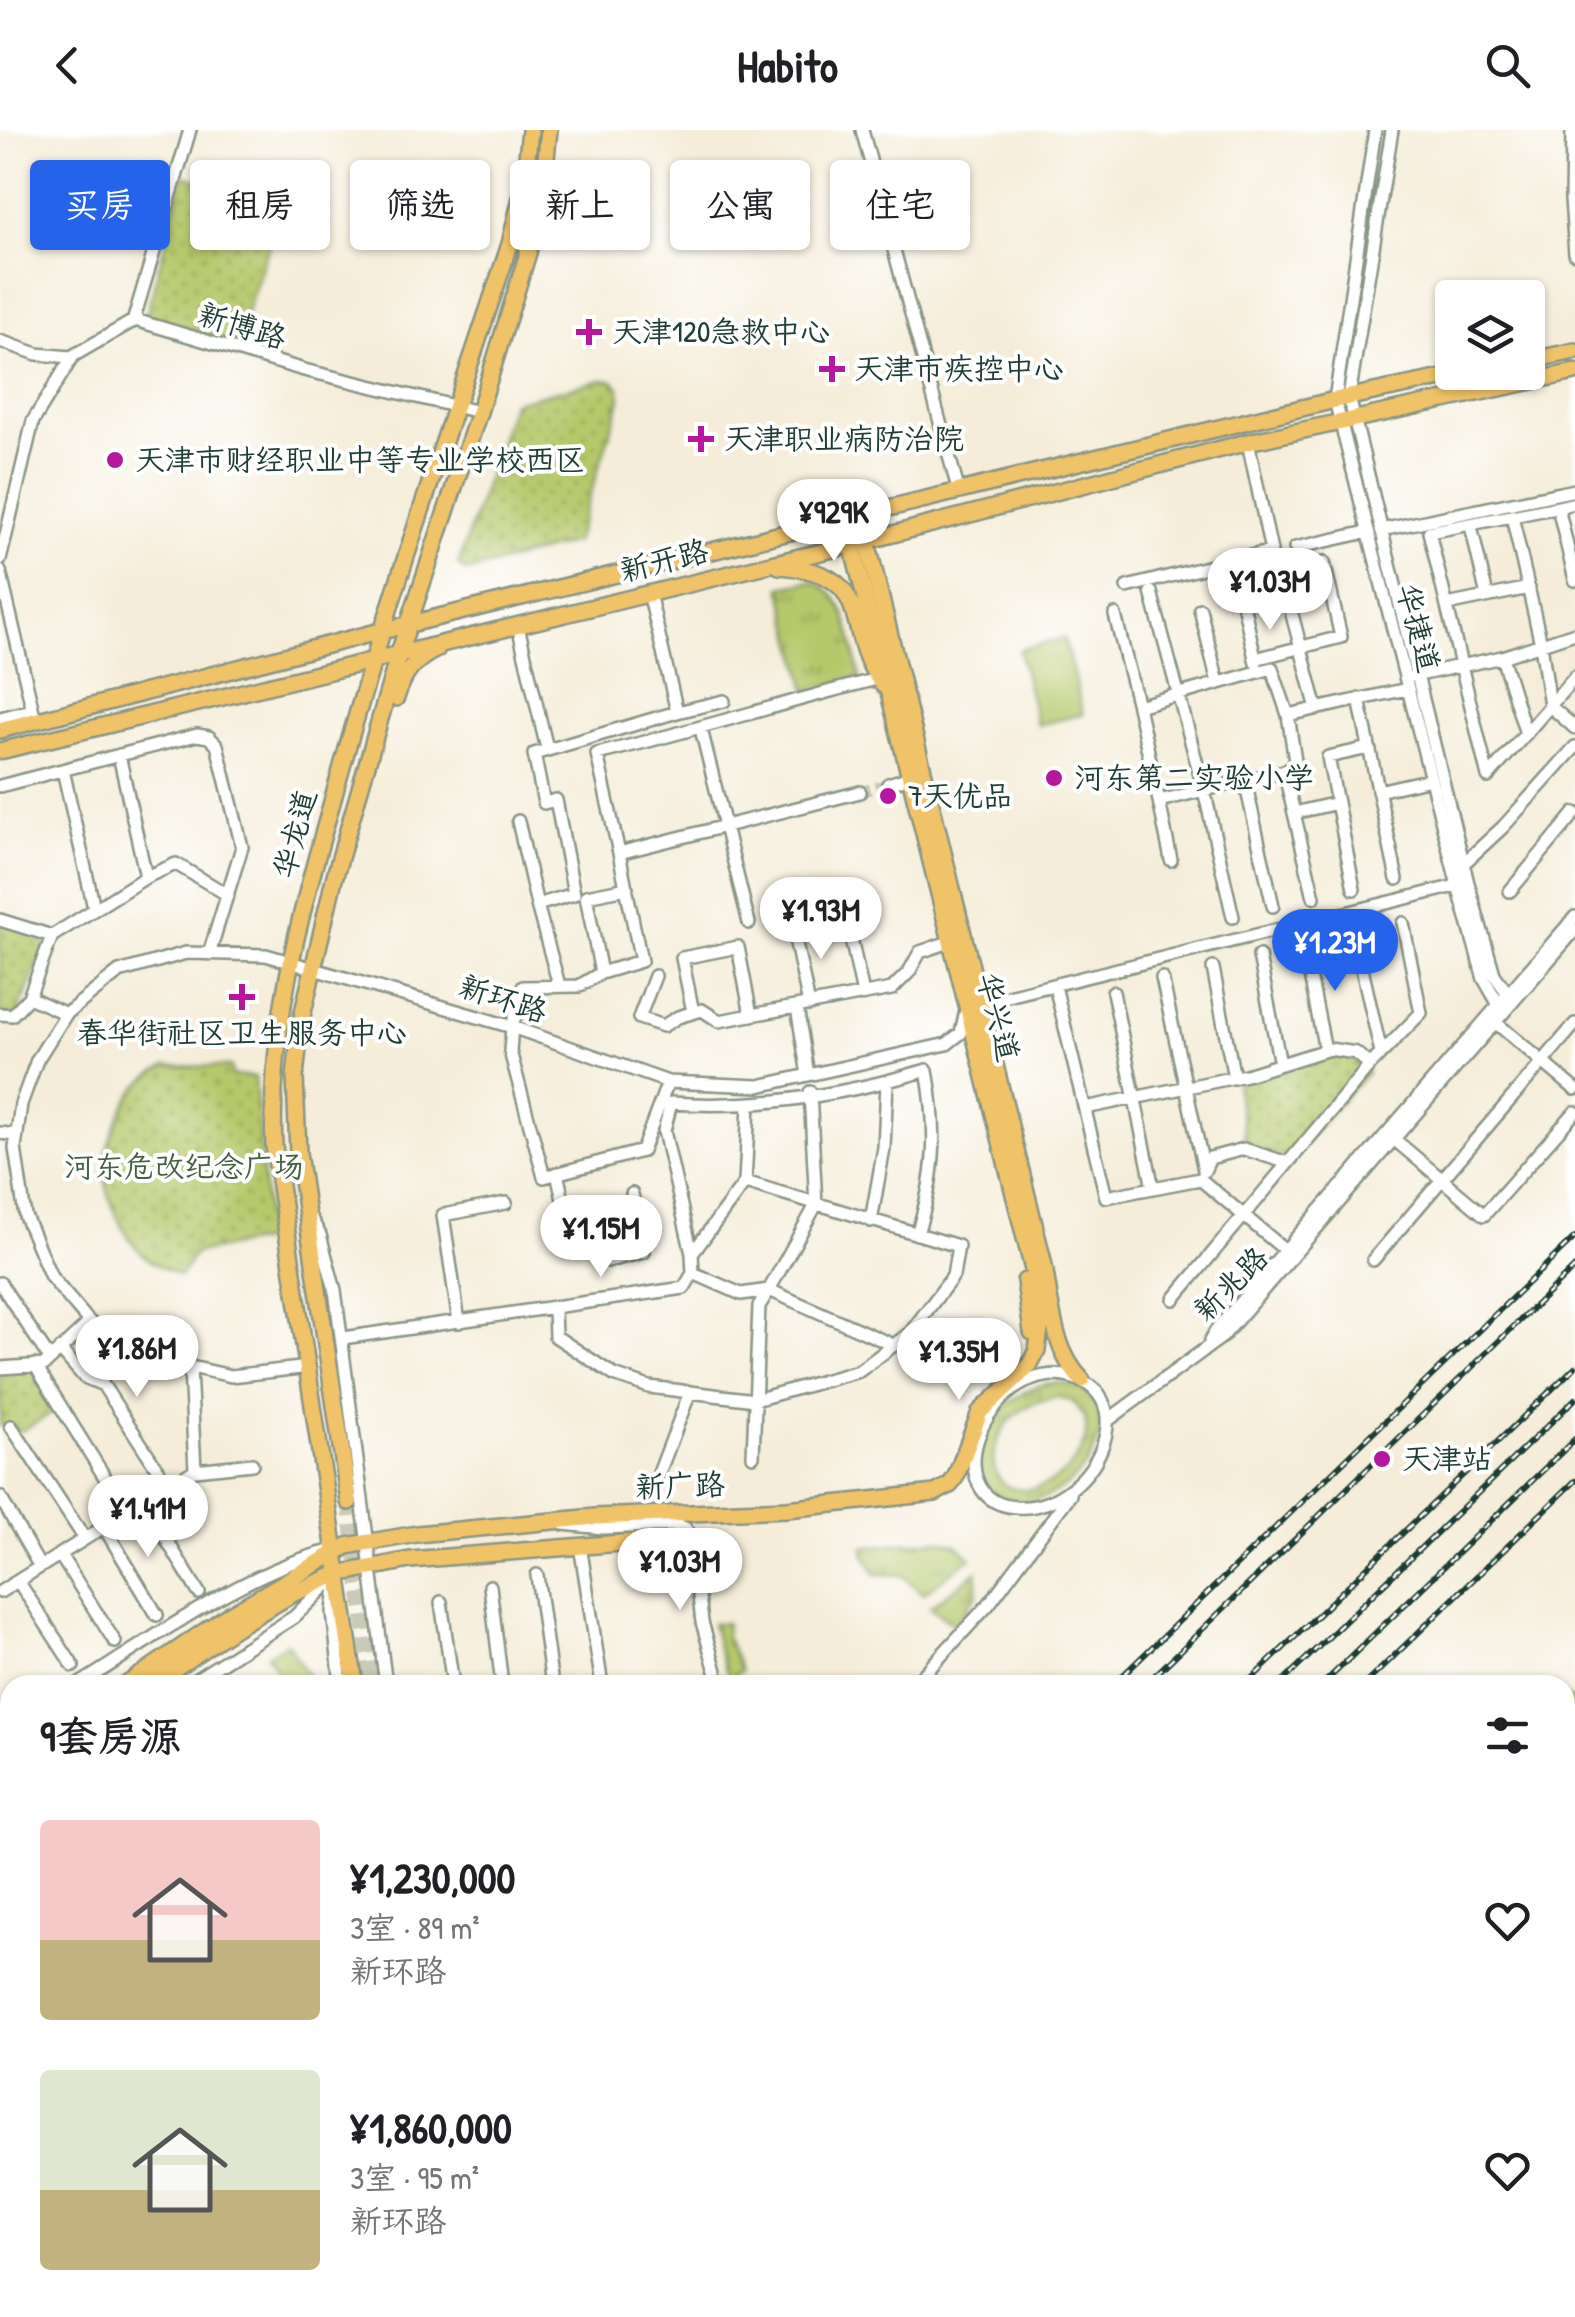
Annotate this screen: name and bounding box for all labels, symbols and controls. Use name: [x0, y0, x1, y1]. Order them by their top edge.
text: Habito: [737, 35, 838, 96]
icon: back: [40, 38, 95, 93]
icon: search: [1480, 38, 1535, 93]
chip: 买房: [30, 160, 170, 250]
chip: 租房: [190, 160, 330, 250]
chip: 筛选: [350, 160, 490, 250]
chip: 新上: [510, 160, 650, 250]
chip: 公寓: [670, 160, 810, 250]
chip: 住宅: [830, 160, 970, 250]
map controls: [1435, 280, 1545, 390]
button: layers: [1435, 280, 1545, 390]
street label: 新博路: [193, 293, 291, 357]
place label: 天津120急救中心: [612, 311, 830, 351]
marker: 天津120急救中心: [576, 319, 602, 345]
place label: 天津市疾控中心: [854, 348, 1064, 388]
marker: 天津市疾控中心: [819, 356, 845, 382]
place label: 天津职业病防治院: [724, 418, 964, 458]
marker: 天津职业病防治院: [688, 426, 714, 452]
place label: 天津市财经职业中等专业学校西区: [135, 439, 585, 479]
marker: 天津市财经职业中等专业学校西区: [104, 449, 126, 471]
pin: ¥929K: [764, 479, 904, 564]
text: ¥929K: [799, 490, 869, 533]
street label: 新开路: [615, 530, 712, 590]
pin: ¥1.03M: [1189, 548, 1351, 633]
text: ¥1.03M: [1229, 559, 1311, 602]
street label: 华捷道: [1388, 579, 1450, 676]
place label: 河东第二实验小学: [1074, 757, 1314, 797]
marker: 河东第二实验小学: [1043, 767, 1065, 789]
place label: 7天优品: [908, 775, 1013, 815]
street label: 华龙道: [263, 785, 325, 882]
marker: 7天优品: [877, 785, 899, 807]
pin: ¥1.93M: [740, 877, 902, 962]
text: ¥1.93M: [782, 888, 860, 931]
pin: ¥1.23M: [1254, 909, 1416, 994]
text: ¥1.23M: [1294, 920, 1376, 963]
street label: 新环路: [454, 965, 552, 1031]
street label: 华兴道: [969, 968, 1029, 1065]
marker: 春华街社区卫生服务中心: [229, 984, 255, 1010]
place label: 春华街社区卫生服务中心: [77, 1012, 407, 1052]
park label: 河东危改纪念广场: [64, 1146, 304, 1186]
pin: ¥1.15M: [520, 1195, 682, 1280]
text: ¥1.15M: [562, 1206, 640, 1249]
street label: 新兆路: [1184, 1237, 1276, 1329]
pin: ¥1.86M: [56, 1315, 218, 1400]
pin: ¥1.35M: [878, 1318, 1040, 1403]
text: ¥1.86M: [98, 1326, 176, 1369]
text: ¥1.35M: [919, 1329, 999, 1372]
place label: 天津站: [1402, 1438, 1492, 1478]
marker: 天津站: [1371, 1448, 1393, 1470]
street label: 新广路: [634, 1463, 726, 1507]
pin: ¥1.41M: [67, 1475, 229, 1560]
text: ¥1.41M: [110, 1486, 186, 1529]
pin: ¥1.03M: [599, 1528, 761, 1613]
text: ¥1.03M: [639, 1539, 721, 1582]
text: 9套房源: [40, 1707, 181, 1764]
icon: filters: [1480, 1708, 1535, 1763]
text: ¥1,230,000: [350, 1849, 515, 1906]
icon: home: [120, 1860, 240, 1980]
icon: heart: [1480, 1893, 1535, 1948]
text: 3室 · 89 m²: [350, 1906, 480, 1949]
text: 新环路: [350, 1949, 446, 1992]
text: ¥1,860,000: [350, 2099, 512, 2156]
icon: home: [120, 2110, 240, 2230]
icon: heart: [1480, 2143, 1535, 2198]
text: 3室 · 95 m²: [350, 2156, 479, 2199]
text: 新环路: [350, 2199, 446, 2242]

